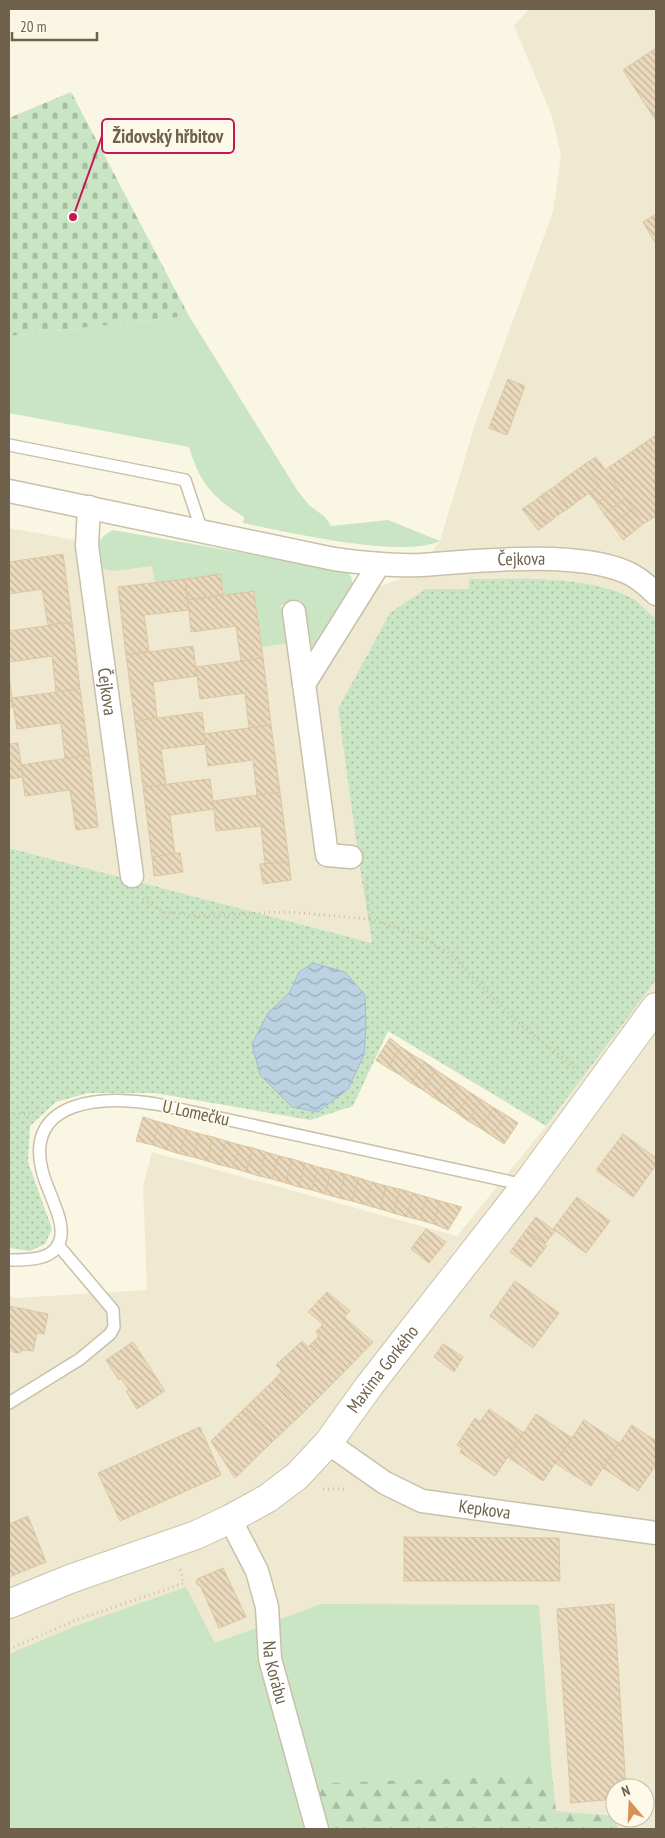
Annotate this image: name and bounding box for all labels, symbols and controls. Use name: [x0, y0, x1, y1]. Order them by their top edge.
scale bar: [12, 10, 98, 42]
text: 20 m: [20, 17, 46, 36]
callout: Židovský hřbitov: [102, 119, 234, 153]
text: Židovský hřbitov: [113, 124, 224, 148]
street label: Čejkova: [497, 547, 546, 571]
street label: Čejkova: [93, 666, 122, 717]
street label: U Lomečku: [161, 1094, 232, 1131]
street label: Maxima Gorkého: [342, 1320, 423, 1417]
street label: Kepkova: [457, 1494, 512, 1524]
street label: Na Korábu: [258, 1640, 294, 1706]
north arrow: [605, 1778, 655, 1828]
text: N: [619, 1781, 632, 1800]

